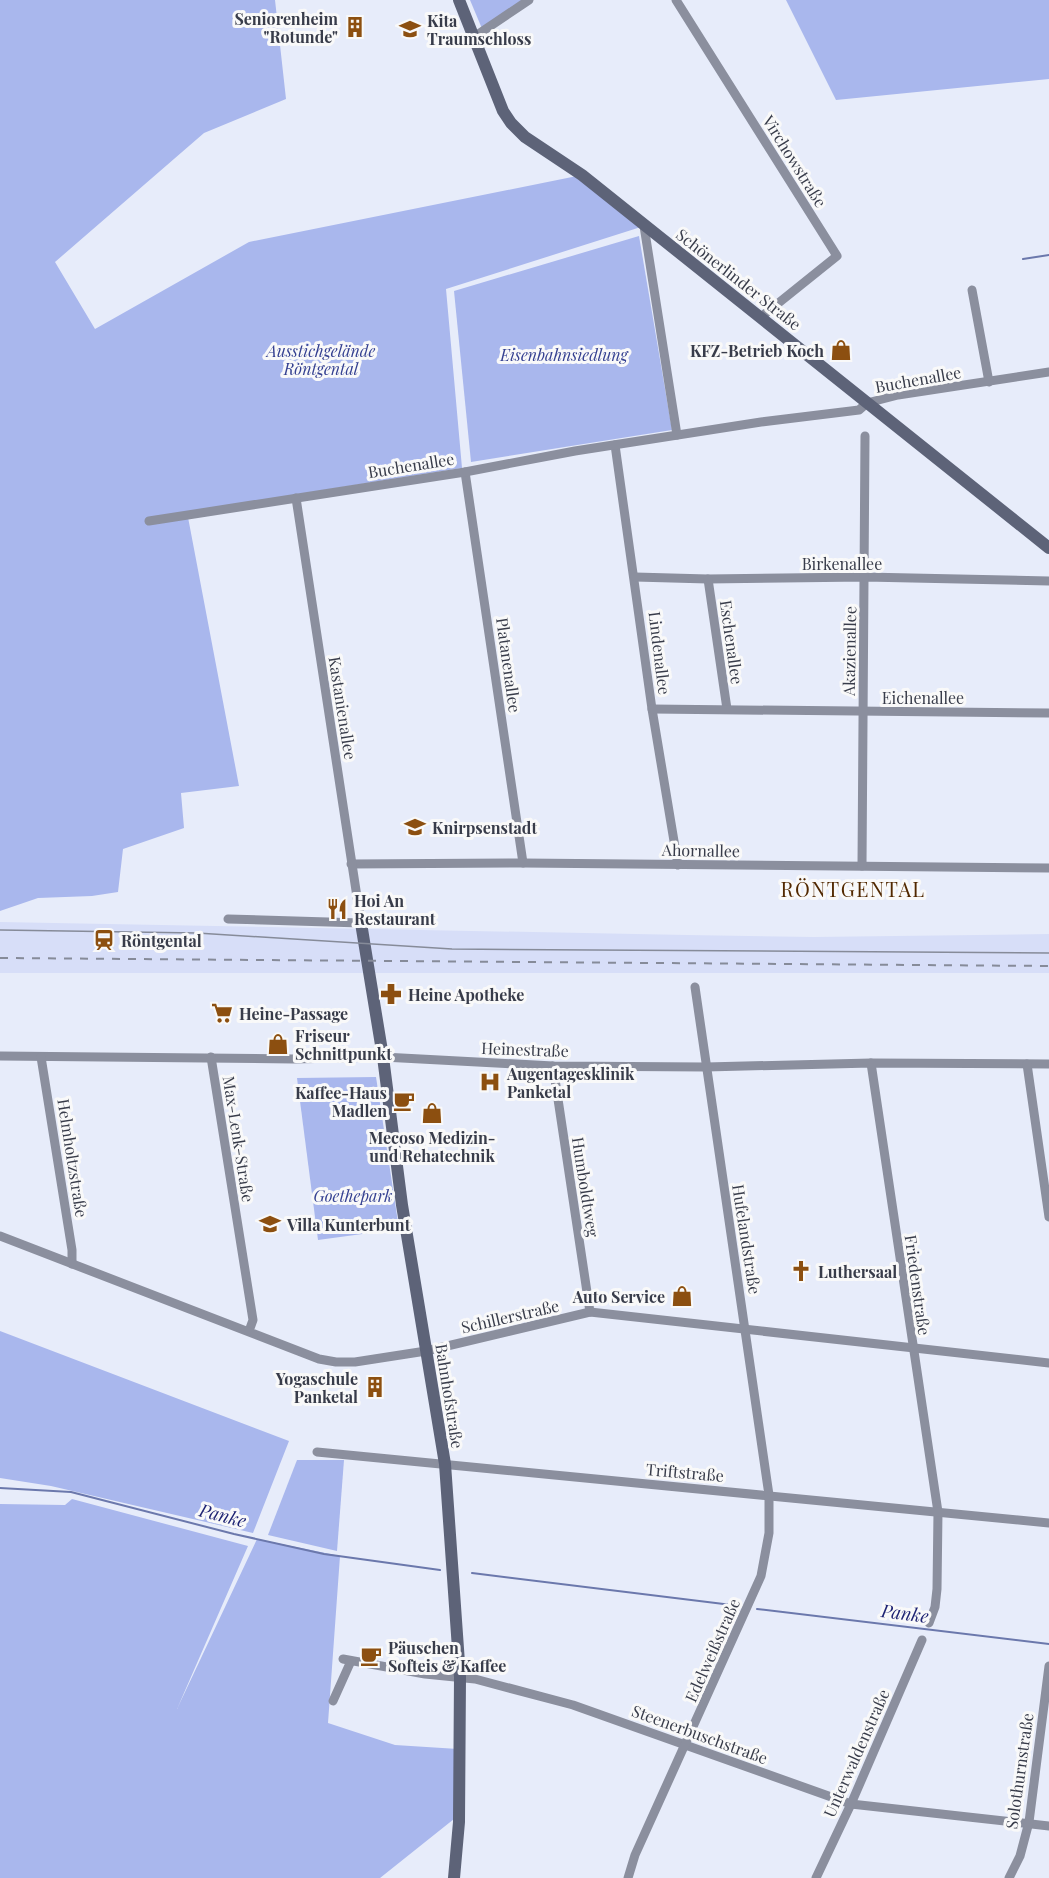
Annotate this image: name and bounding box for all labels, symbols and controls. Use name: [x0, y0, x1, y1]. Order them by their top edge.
place label: Seniorenheim "Rotunde": [234, 8, 339, 47]
place label: Kita Traumschloss: [427, 10, 531, 49]
building icon: Seniorenheim "Rotunde": [343, 15, 367, 39]
school or university icon: Kita Traumschloss: [398, 17, 422, 41]
street label: Virchowstraße: [758, 110, 832, 211]
street label: Schönerlinder Straße: [672, 224, 806, 334]
shop icon: KFZ-Betrieb Koch: [829, 338, 853, 362]
park label: Ausstichgelände Röntgental: [265, 340, 375, 379]
place label: KFZ-Betrieb Koch: [690, 340, 824, 361]
park label: Eisenbahnsiedlung: [499, 344, 630, 365]
street label: Buchenallee: [873, 361, 963, 397]
street label: Buchenallee: [366, 448, 456, 482]
street label: Birkenallee: [802, 553, 882, 574]
street label: Eschenallee: [716, 599, 748, 685]
street label: Akazienallee: [838, 606, 860, 697]
street label: Lindenallee: [644, 610, 676, 696]
street label: Platanenallee: [492, 616, 526, 714]
street label: Kastanienallee: [324, 655, 362, 761]
street label: Eichenallee: [882, 687, 964, 708]
school or university icon: Knirpsenstadt: [403, 815, 427, 839]
place label: Knirpsenstadt: [432, 817, 537, 838]
street label: Ahornallee: [661, 839, 740, 861]
district label: RÖNTGENTAL: [781, 875, 925, 902]
place label: Hoi An Restaurant: [354, 890, 436, 929]
restaurant icon: Hoi An Restaurant: [325, 897, 349, 921]
station icon: Röntgental: [92, 928, 116, 952]
place label: Röntgental: [121, 930, 202, 951]
pharmacy icon: Heine Apotheke: [379, 982, 403, 1006]
place label: Heine Apotheke: [408, 984, 524, 1005]
supermarket icon: Heine-Passage: [210, 1001, 234, 1025]
place label: Heine-Passage: [239, 1003, 348, 1024]
place label: Friseur Schnittpunkt: [295, 1025, 392, 1064]
shop icon: Friseur Schnittpunkt: [266, 1032, 290, 1056]
street label: Heinestraße: [481, 1037, 569, 1061]
place label: Augentagesklinik Panketal: [506, 1063, 635, 1102]
hospital icon: Augentagesklinik Panketal: [478, 1070, 502, 1094]
street label: Max-Lenk-Straße: [219, 1074, 259, 1204]
place label: Kaffee-Haus Madlen: [295, 1082, 387, 1121]
cafe icon: Kaffee-Haus Madlen: [392, 1089, 416, 1113]
street label: Helmholtzstraße: [53, 1097, 93, 1219]
shop icon: Mecoso Medizin- und Rehatechnik: [420, 1101, 444, 1125]
place label: Mecoso Medizin- und Rehatechnik: [369, 1127, 496, 1166]
street label: Humboldtweg: [568, 1135, 604, 1239]
street label: Hufelandstraße: [728, 1182, 766, 1296]
park label: Goethepark: [313, 1185, 393, 1206]
school or university icon: Villa Kunterbunt: [258, 1212, 282, 1236]
place label: Villa Kunterbunt: [286, 1214, 411, 1235]
street label: Friedenstraße: [901, 1233, 935, 1337]
church icon: Luthersaal: [789, 1259, 813, 1283]
place label: Luthersaal: [818, 1261, 897, 1282]
shop icon: Auto Service: [670, 1284, 694, 1308]
place label: Auto Service: [572, 1286, 665, 1307]
street label: Schillerstraße: [459, 1295, 561, 1337]
street label: Bahnhofstraße: [431, 1342, 469, 1450]
place label: Yogaschule Panketal: [275, 1368, 358, 1407]
building icon: Yogaschule Panketal: [363, 1375, 387, 1399]
street label: Triftstraße: [645, 1458, 725, 1486]
water label: Panke: [196, 1497, 249, 1532]
street label: Edelweißstraße: [680, 1595, 744, 1705]
water label: Panke: [879, 1598, 930, 1628]
place label: Päuschen Softeis & Kaffee: [388, 1637, 506, 1676]
cafe icon: Päuschen Softeis & Kaffee: [359, 1644, 383, 1668]
street label: Unterwaldenstraße: [818, 1686, 894, 1820]
street label: Steenerbuschstraße: [629, 1700, 771, 1768]
street label: Solothurnstraße: [1000, 1712, 1038, 1830]

